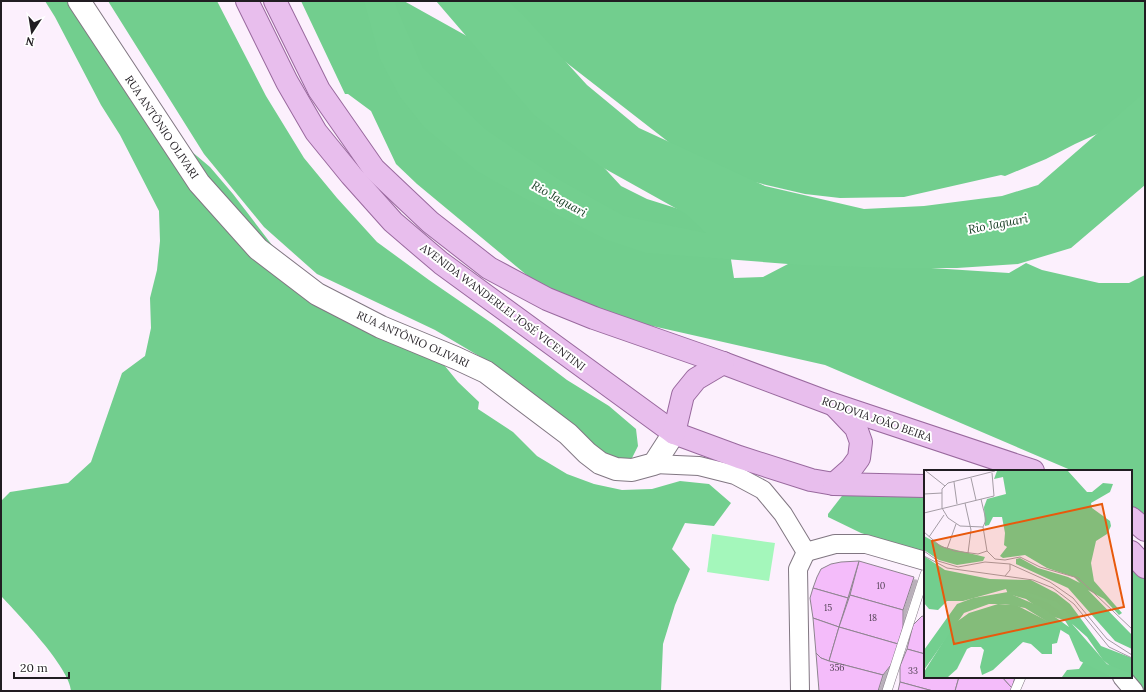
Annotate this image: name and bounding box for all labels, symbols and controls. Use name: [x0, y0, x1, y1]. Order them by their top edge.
north arrow: [12, 12, 52, 52]
text: N: [24, 34, 36, 50]
street label: RUA ANTÔNIO OLIVARI: [122, 73, 202, 182]
water label: Rio Jaguari: [529, 177, 590, 220]
water label: Rio Jaguari: [967, 210, 1029, 237]
street label: AVENIDA WANDERLEI JOSÉ VICENTINI: [417, 240, 588, 374]
street label: RUA ANTÔNIO OLIVARI: [354, 308, 472, 370]
street label: RODOVIA JOÃO BEIRA: [820, 394, 935, 445]
inset map: [924, 470, 1132, 678]
house number: 10: [877, 580, 886, 591]
house number: 15: [824, 602, 832, 613]
house number: 18: [869, 612, 877, 623]
scale bar: [14, 654, 69, 680]
text: 20 m: [20, 660, 48, 675]
house number: 356: [829, 662, 845, 673]
house number: 33: [908, 665, 918, 676]

